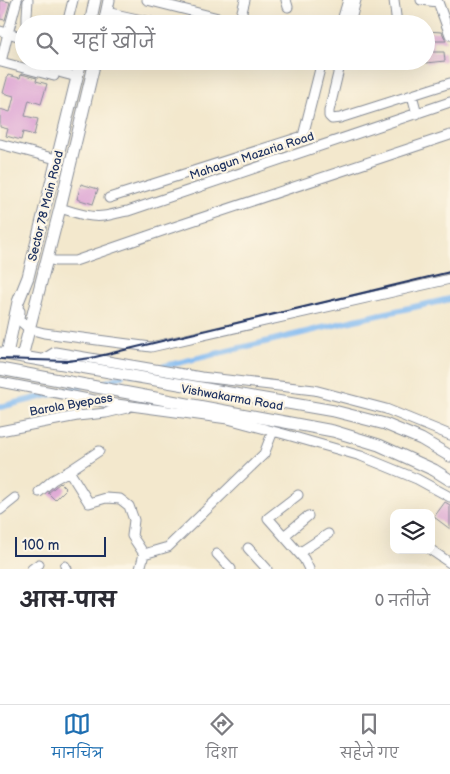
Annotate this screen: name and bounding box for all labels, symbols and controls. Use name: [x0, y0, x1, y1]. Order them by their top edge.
search box: [15, 15, 435, 70]
icon: search: [33, 29, 61, 57]
text: यहाँ खोजें: [73, 31, 155, 54]
street label: Mahagun Mazaria Road: [188, 129, 316, 183]
street label: Sector 78 Main Road: [25, 149, 67, 263]
street label: Vishwakarma Road: [180, 382, 284, 414]
street label: Barola Byepass: [28, 390, 114, 420]
map controls: [390, 509, 435, 554]
button: layers: [390, 509, 435, 554]
scale bar: [15, 534, 106, 557]
text: 100 m: [22, 537, 59, 554]
text: आस-पास: [20, 588, 116, 613]
text: 0 नतीजे: [375, 592, 430, 611]
tab: मानचित्र: [51, 710, 103, 769]
tab: दिशा: [206, 710, 237, 769]
tab: सहेजे गए: [340, 710, 399, 769]

